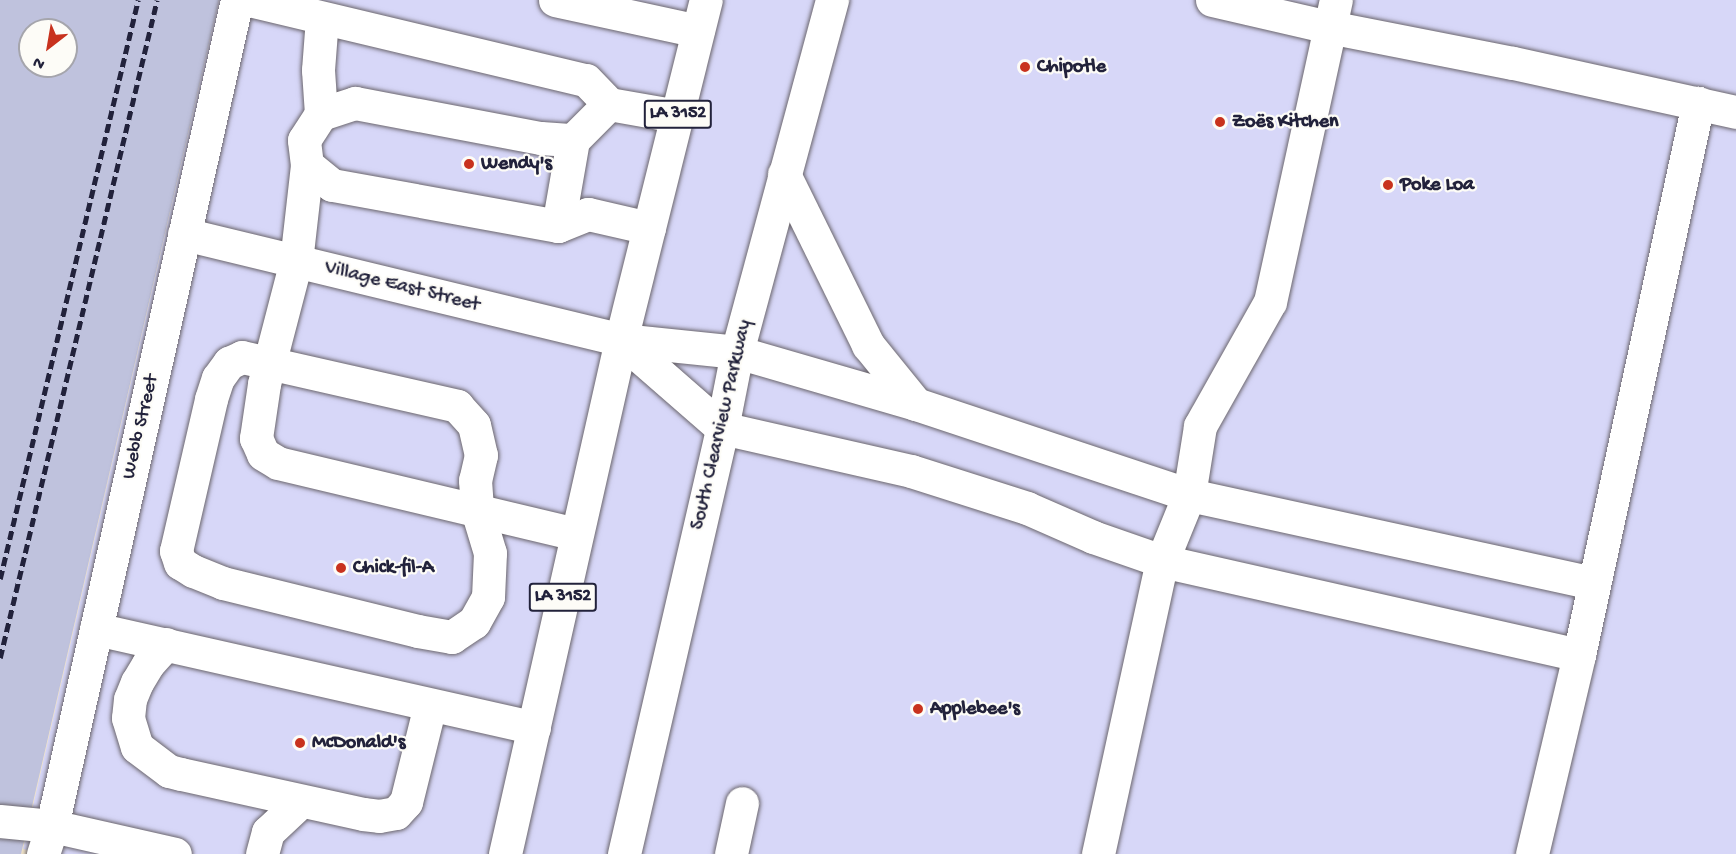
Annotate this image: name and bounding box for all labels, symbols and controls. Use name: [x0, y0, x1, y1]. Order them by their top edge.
north arrow: [18, 18, 78, 78]
text: N: [30, 51, 49, 73]
place label: Chipotle: [1037, 55, 1106, 79]
marker: Chipotle: [1018, 60, 1032, 74]
road number: LA 3152: [644, 99, 712, 129]
place label: Zoës Kitchen: [1232, 110, 1339, 134]
marker: Zoës Kitchen: [1213, 115, 1227, 129]
place label: Wendy's: [481, 152, 552, 176]
marker: Wendy's: [462, 157, 476, 171]
place label: Poke Loa: [1400, 173, 1474, 197]
marker: Poke Loa: [1381, 178, 1395, 192]
street label: Village East Street: [322, 256, 482, 318]
street label: South Clearview Parkway: [686, 318, 758, 532]
street label: Webb Street: [117, 372, 165, 482]
place label: Chick-fil-A: [353, 556, 434, 580]
marker: Chick-fil-A: [334, 561, 348, 575]
road number: LA 3152: [528, 582, 598, 612]
place label: Applebee's: [930, 697, 1020, 721]
marker: Applebee's: [911, 702, 925, 716]
place label: McDonald's: [312, 731, 405, 755]
marker: McDonald's: [293, 736, 307, 750]

